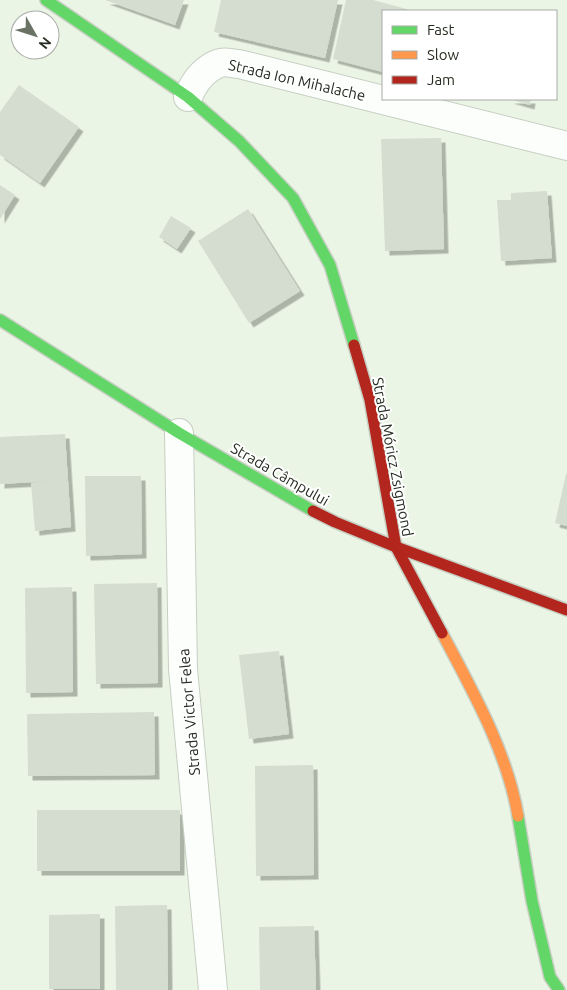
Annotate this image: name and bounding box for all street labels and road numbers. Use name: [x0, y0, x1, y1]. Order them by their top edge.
street label: Strada Ion Mihalache: [227, 56, 367, 104]
street label: Strada Móricz Zsigmond: [369, 376, 417, 538]
street label: Strada Câmpului: [228, 439, 332, 509]
street label: Strada Victor Felea: [175, 648, 203, 776]

